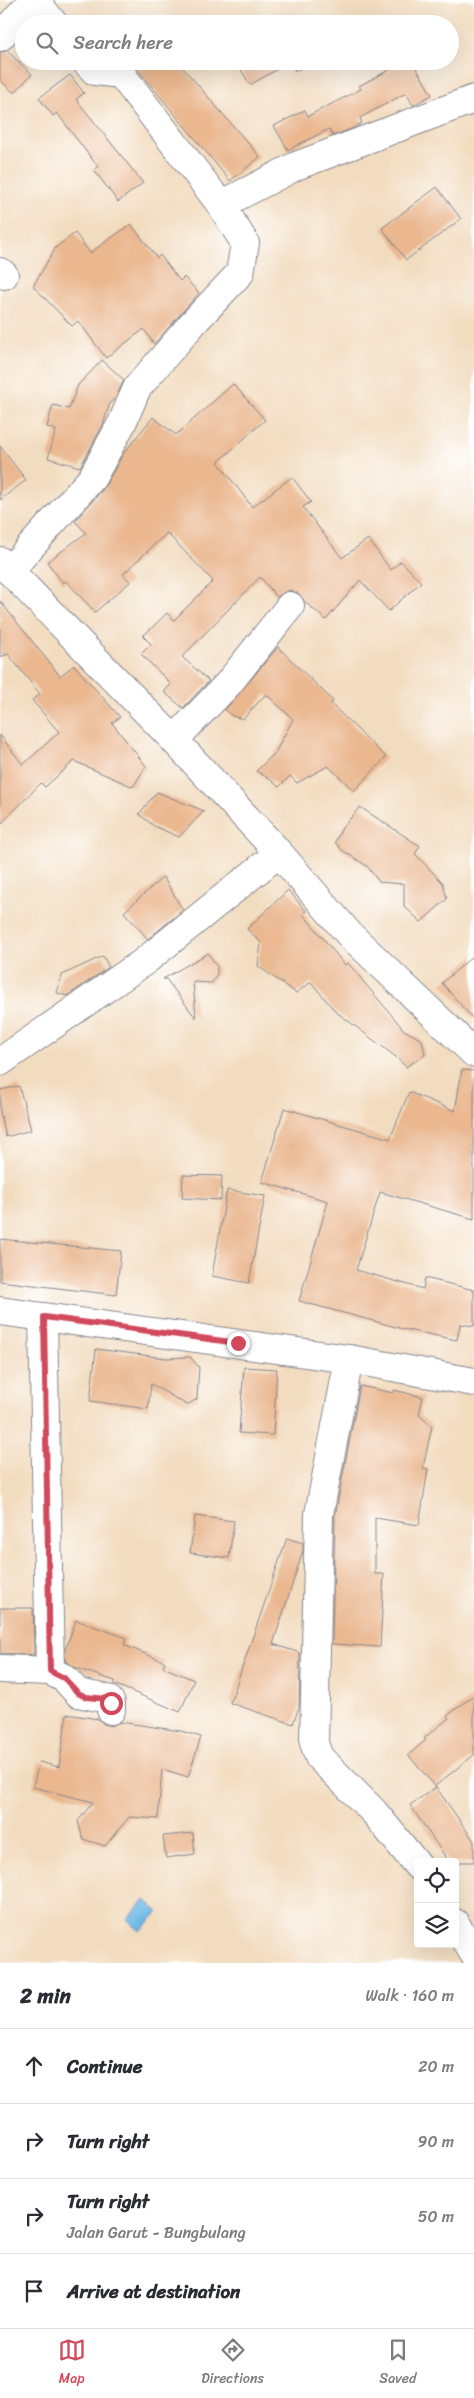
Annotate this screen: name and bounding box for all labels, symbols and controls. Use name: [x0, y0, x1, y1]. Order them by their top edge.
search box: [15, 15, 459, 70]
text: Search here: [73, 26, 173, 59]
icon: search: [33, 29, 61, 57]
route end: [227, 1332, 250, 1355]
route start: [100, 1692, 123, 1715]
map controls: [414, 1858, 459, 1948]
button: locate: [414, 1858, 459, 1903]
button: layers: [414, 1903, 459, 1948]
text: 2 min: [20, 1977, 71, 2015]
text: Walk · 160 m: [365, 1981, 454, 2010]
text: Continue: [67, 2050, 143, 2083]
icon: ahead: [20, 2052, 48, 2080]
text: 20 m: [418, 2052, 454, 2081]
text: Turn right: [67, 2125, 149, 2158]
icon: right: [20, 2127, 48, 2155]
text: 90 m: [418, 2127, 454, 2156]
text: Turn right: [67, 2185, 149, 2218]
icon: right: [20, 2202, 48, 2230]
text: 50 m: [418, 2202, 454, 2231]
text: Jalan Garut - Bungbulang: [67, 2218, 246, 2247]
text: Arrive at destination: [67, 2275, 240, 2308]
icon: arrive: [20, 2277, 48, 2305]
tab: Map: [58, 2336, 86, 2391]
tab: Directions: [201, 2336, 264, 2391]
tab: Saved: [379, 2336, 416, 2391]

